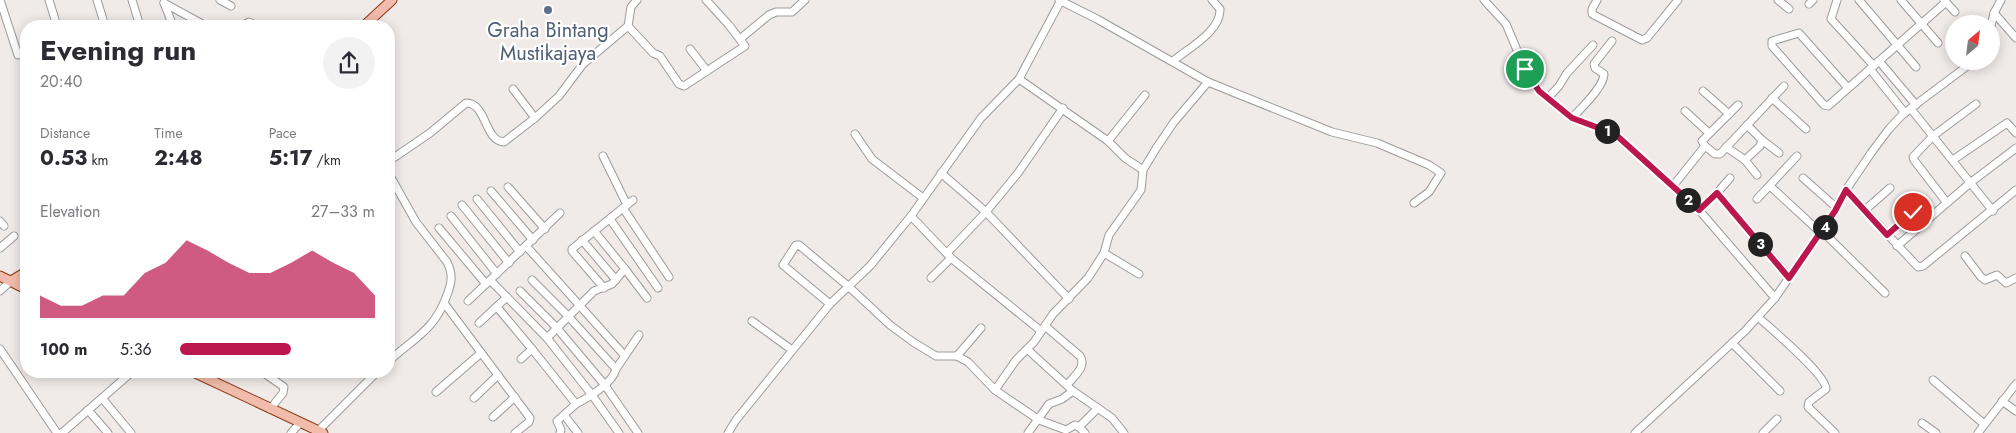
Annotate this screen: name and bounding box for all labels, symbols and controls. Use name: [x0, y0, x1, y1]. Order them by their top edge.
marker: Graha Bintang Mustikajaya: [542, 4, 554, 16]
north arrow: [1945, 15, 2000, 70]
map controls: [1945, 15, 2000, 70]
place label: Graha Bintang Mustikajaya: [487, 16, 609, 68]
text: Evening run: [40, 30, 196, 71]
button: share: [323, 37, 375, 89]
pin: [1504, 48, 1546, 90]
icon: arrive: [1511, 55, 1539, 83]
text: 20:40: [40, 70, 82, 93]
pin: 1: [1594, 118, 1620, 144]
text: 1: [1604, 121, 1611, 141]
text: Distance: [40, 123, 90, 143]
text: Time: [154, 123, 183, 143]
text: Pace: [269, 123, 297, 143]
text: 0.53: [40, 143, 87, 173]
text: 2:48: [154, 143, 203, 173]
text: 5:17: [269, 143, 312, 173]
text: km: [87, 150, 109, 170]
text: /km: [312, 150, 341, 170]
pin: 2: [1676, 188, 1700, 212]
text: 2: [1684, 190, 1693, 210]
pin: [1892, 191, 1934, 233]
icon: check: [1899, 198, 1927, 226]
text: Elevation: [40, 200, 100, 223]
text: 27–33 m: [311, 200, 375, 223]
pin: 4: [1812, 214, 1838, 240]
text: 4: [1821, 217, 1830, 237]
pin: 3: [1748, 232, 1772, 256]
text: 3: [1756, 234, 1765, 254]
text: 100 m: [40, 338, 87, 361]
text: 5:36: [120, 338, 152, 361]

